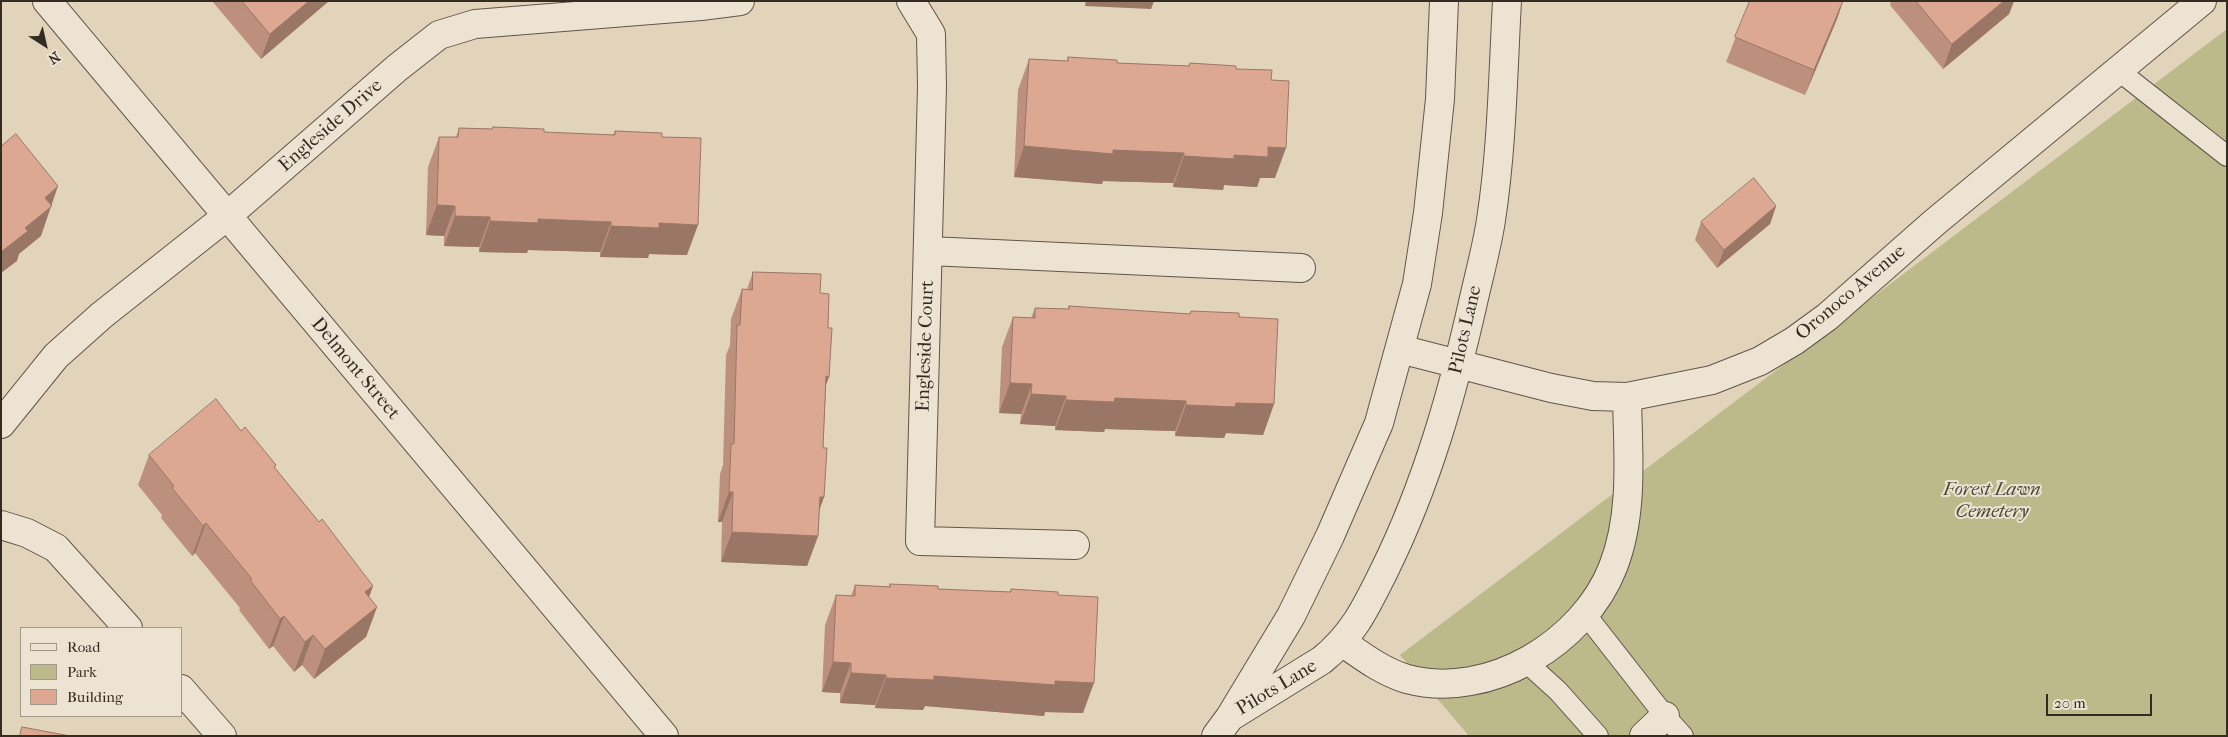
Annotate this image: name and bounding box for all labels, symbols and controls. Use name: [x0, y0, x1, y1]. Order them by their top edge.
north arrow: [20, 20, 70, 70]
text: N: [45, 48, 63, 68]
street label: Engleside Drive: [274, 75, 388, 177]
street label: Oronoco Avenue: [1791, 240, 1911, 346]
street label: Engleside Court: [912, 280, 940, 412]
street label: Pilots Lane: [1445, 283, 1487, 377]
street label: Delmont Street: [306, 313, 404, 425]
park label: Forest Lawn Cemetery: [1943, 479, 2041, 523]
legend: [20, 627, 182, 717]
text: Road: [67, 638, 100, 656]
street label: Pilots Lane: [1232, 655, 1322, 721]
text: Park: [67, 663, 97, 681]
scale bar: [2048, 684, 2154, 716]
text: Building: [67, 688, 123, 706]
text: 20 m: [2054, 694, 2086, 712]

